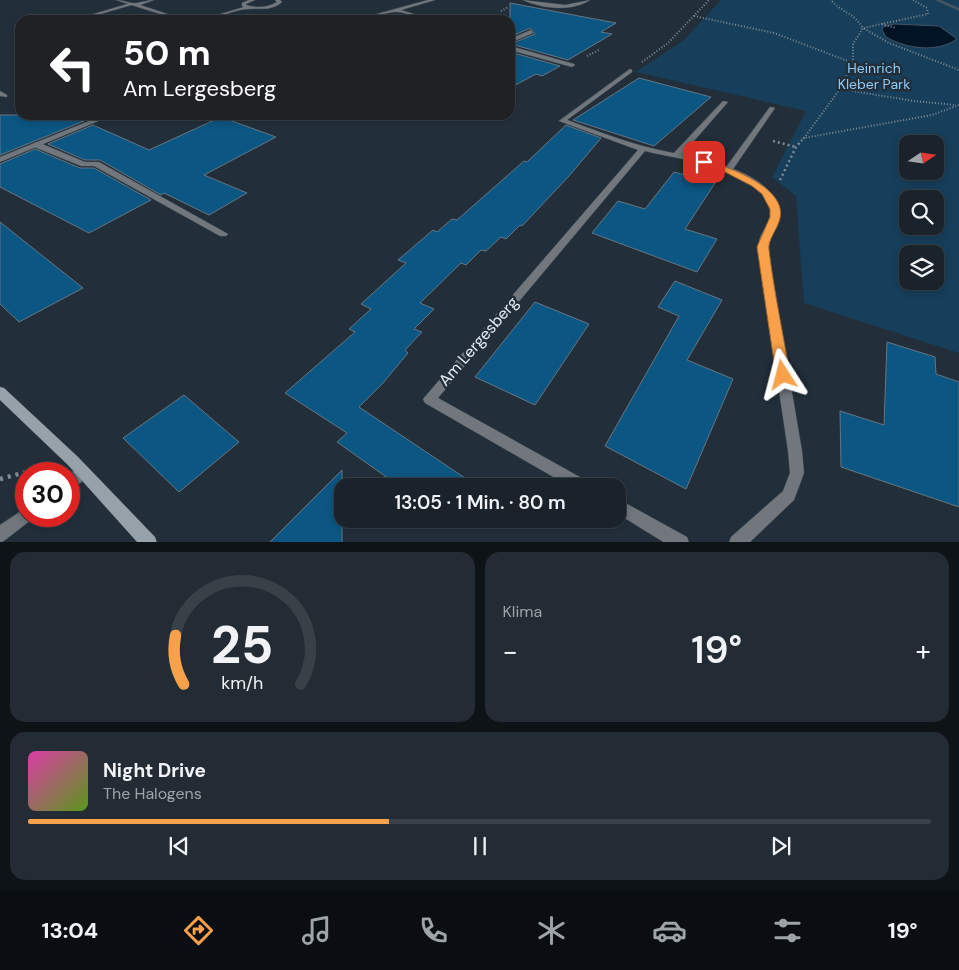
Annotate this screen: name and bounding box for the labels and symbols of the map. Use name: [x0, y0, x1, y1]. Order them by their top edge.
park label: Heinrich Kleber Park: [838, 59, 910, 93]
north arrow: [899, 135, 944, 180]
pin: [683, 141, 725, 183]
street label: Am Lergesberg: [434, 292, 523, 390]
position arrow: [756, 348, 808, 400]
speed limit sign: 30: [15, 462, 80, 527]

